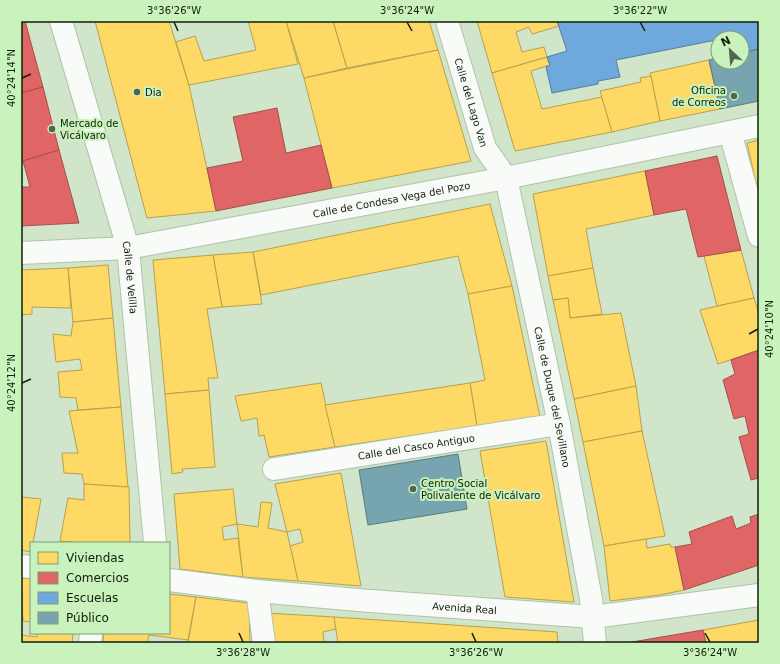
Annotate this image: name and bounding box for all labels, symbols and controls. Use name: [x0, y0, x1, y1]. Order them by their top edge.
text: 3°36'26"W: [147, 5, 201, 16]
text: 3°36'24"W: [380, 5, 434, 16]
text: 3°36'22"W: [613, 5, 667, 16]
north arrow: [710, 30, 750, 70]
text: N: [719, 34, 733, 49]
text: 40°24'14"N: [6, 49, 17, 107]
street label: Calle del Lago Van: [453, 57, 490, 148]
place label: Oficina de Correos: [672, 85, 726, 108]
marker: Dia: [132, 87, 142, 97]
place label: Dia: [145, 87, 162, 98]
marker: Oficina de Correos: [729, 91, 739, 101]
place label: Mercado de Vicálvaro: [60, 118, 118, 141]
marker: Mercado de Vicálvaro: [47, 124, 57, 134]
street label: Calle de Condesa Vega del Pozo: [312, 179, 471, 219]
street label: Calle de Velilla: [121, 239, 139, 314]
text: 40°24'10"N: [764, 300, 775, 358]
street label: Calle de Duque del Sevillano: [533, 325, 572, 468]
text: 40°24'12"N: [6, 354, 17, 412]
street label: Calle del Casco Antiguo: [357, 432, 476, 461]
place label: Centro Social Polivalente de Vicálvaro: [421, 478, 540, 501]
marker: Centro Social Polivalente de Vicálvaro: [408, 484, 418, 494]
legend: [30, 542, 170, 634]
text: Viviendas: [66, 551, 124, 565]
text: Comercios: [66, 571, 129, 585]
text: Escuelas: [66, 591, 118, 605]
street label: Avenida Real: [432, 600, 497, 616]
text: Público: [66, 611, 109, 625]
text: 3°36'28"W: [216, 647, 270, 658]
text: 3°36'26"W: [449, 647, 503, 658]
text: 3°36'24"W: [683, 647, 737, 658]

